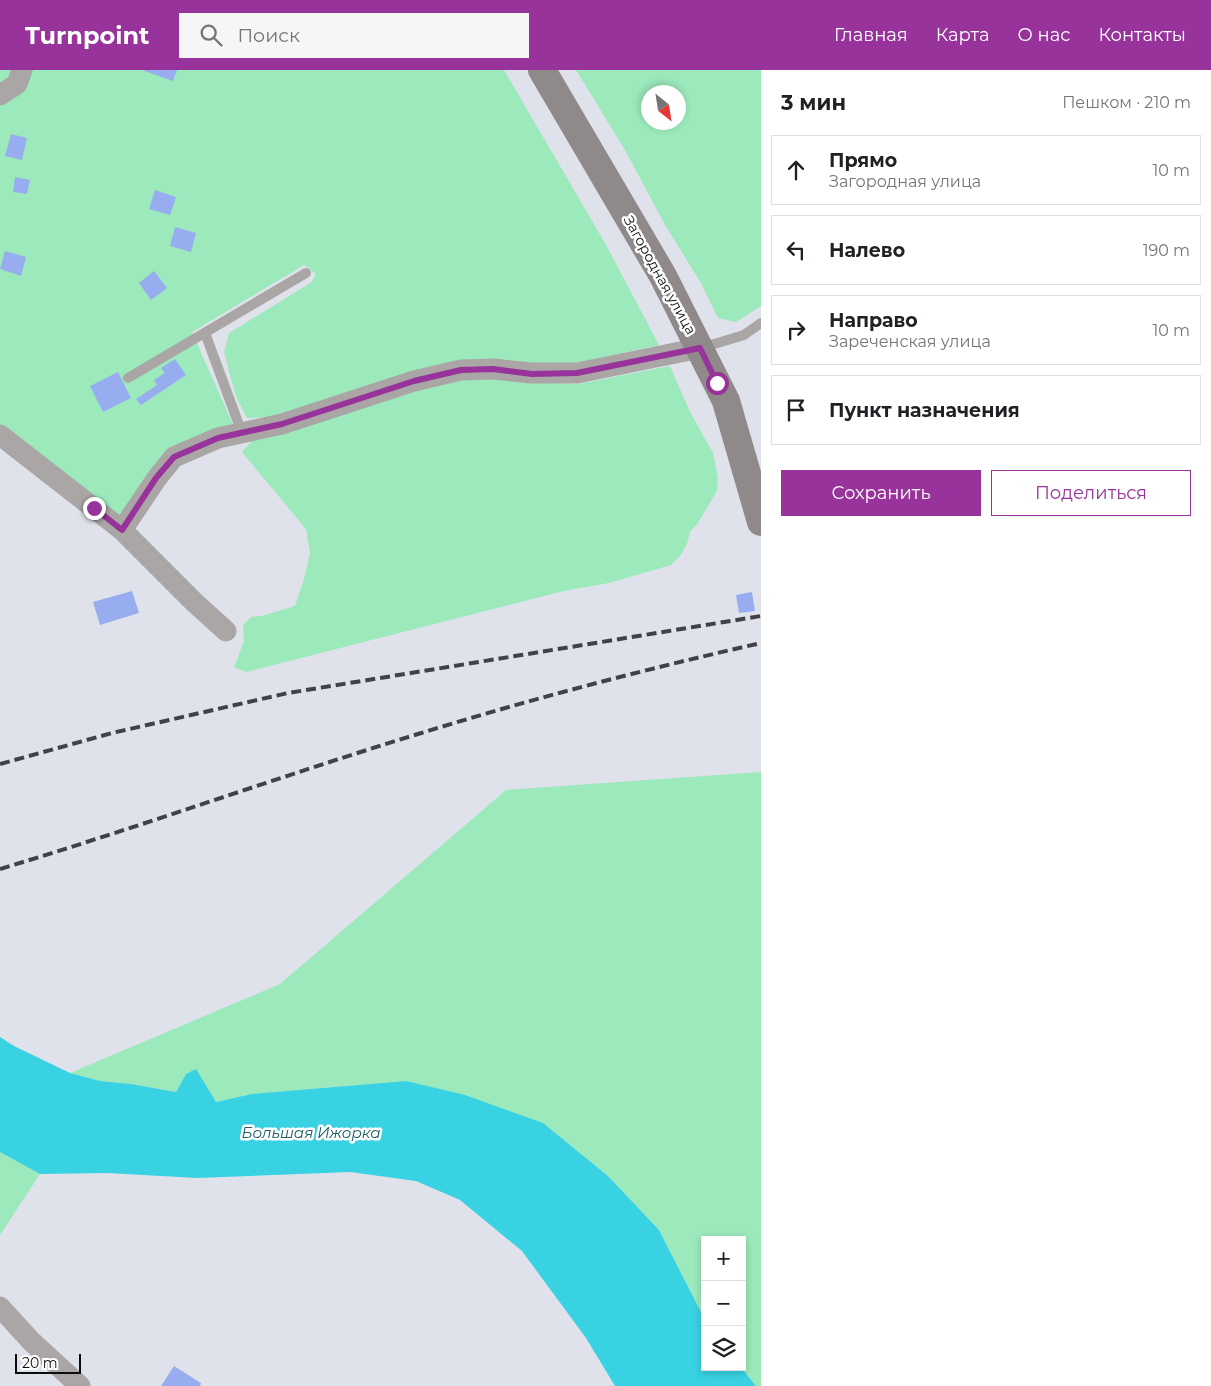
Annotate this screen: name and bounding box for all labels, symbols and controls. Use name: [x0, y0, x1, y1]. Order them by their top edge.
search box: [179, 13, 529, 58]
text: Turnpoint: [25, 21, 149, 50]
icon: search: [197, 21, 225, 49]
text: Поиск: [237, 24, 300, 47]
text: Главная: [834, 24, 908, 46]
text: Карта: [936, 24, 990, 46]
text: О нас: [1018, 24, 1070, 46]
text: Контакты: [1098, 24, 1186, 46]
north arrow: [641, 85, 686, 130]
text: 3 мин: [781, 90, 846, 115]
text: Пешком · 210 m: [1062, 93, 1191, 112]
text: Прямо: [829, 149, 897, 172]
icon: ahead: [782, 156, 810, 184]
text: 10 m: [1152, 161, 1190, 180]
text: Загородная улица: [829, 172, 981, 191]
street label: Загородная улица: [620, 212, 700, 338]
icon: left: [782, 236, 810, 264]
text: Налево: [829, 239, 905, 262]
text: 190 m: [1143, 241, 1190, 260]
text: Направо: [829, 309, 918, 332]
icon: right: [782, 316, 810, 344]
text: 10 m: [1152, 321, 1190, 340]
text: Зареченская улица: [829, 332, 991, 351]
route start: [706, 372, 729, 395]
icon: arrive: [782, 396, 810, 424]
text: Пункт назначения: [829, 399, 1020, 422]
button: Сохранить: [781, 470, 981, 516]
button: Поделиться: [991, 470, 1191, 516]
route end: [83, 497, 106, 520]
water label: Большая Ижорка: [241, 1123, 381, 1142]
map controls: [701, 1236, 746, 1371]
button: +: [701, 1236, 746, 1281]
button: −: [701, 1281, 746, 1326]
button: layers: [701, 1326, 746, 1371]
scale bar: [15, 1351, 81, 1374]
text: 20 m: [22, 1354, 58, 1372]

